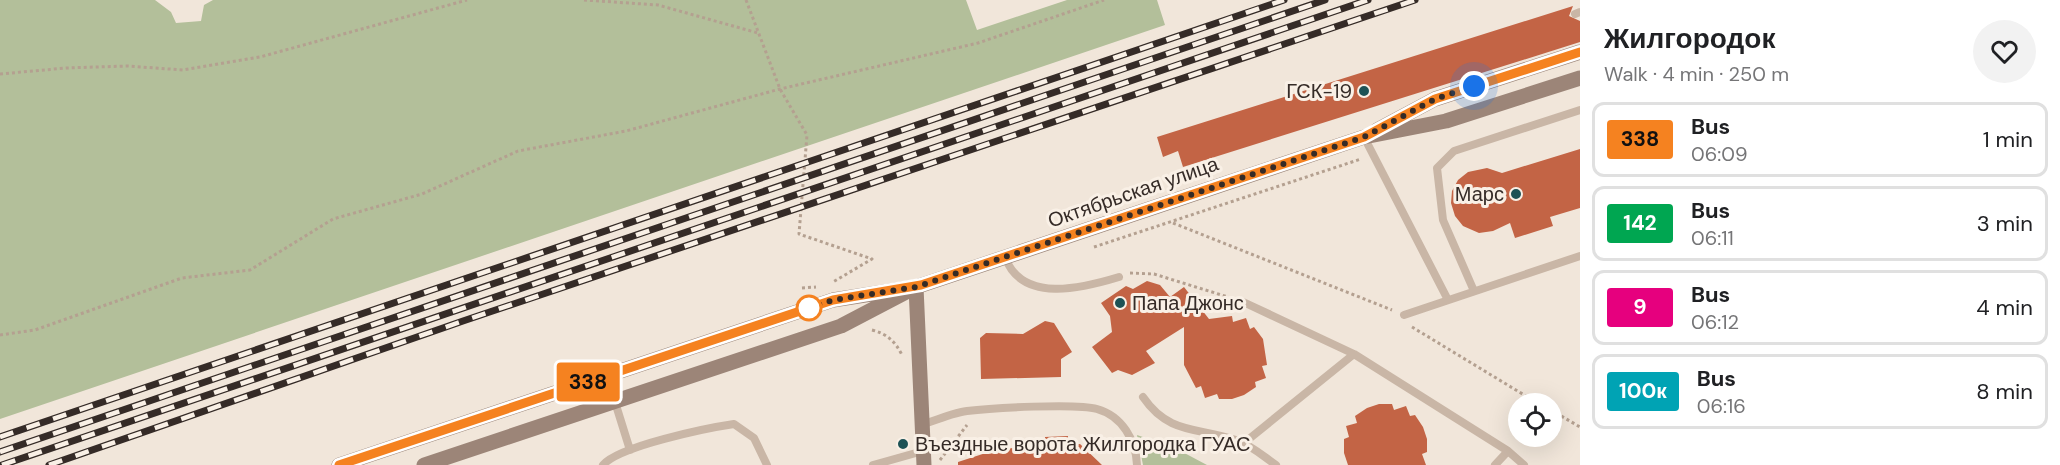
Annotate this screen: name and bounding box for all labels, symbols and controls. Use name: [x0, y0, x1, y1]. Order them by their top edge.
text: Жилгородок: [1604, 20, 1775, 57]
button: heart: [1973, 20, 2036, 83]
text: Walk · 4 min · 250 m: [1604, 61, 1789, 87]
your location: [1459, 71, 1489, 101]
place label: ГСК-19: [1286, 78, 1352, 104]
marker: ГСК-19: [1357, 84, 1371, 98]
text: Bus: [1691, 112, 1730, 141]
text: 338: [1621, 125, 1659, 153]
text: 1 min: [1983, 125, 2033, 154]
text: 06:09: [1691, 141, 1748, 167]
street label: Октябрьская улица: [1044, 150, 1223, 233]
place label: Марс: [1455, 181, 1504, 207]
marker: Марс: [1509, 187, 1523, 201]
text: Bus: [1691, 196, 1730, 225]
text: 142: [1623, 209, 1657, 237]
text: 3 min: [1977, 209, 2033, 238]
text: 06:11: [1691, 225, 1734, 251]
text: Bus: [1691, 280, 1730, 309]
place label: Папа Джонс: [1132, 290, 1244, 316]
text: 9: [1633, 293, 1647, 321]
text: 4 min: [1976, 293, 2033, 322]
unlabelled marker: [796, 295, 822, 321]
marker: Папа Джонс: [1113, 296, 1127, 310]
text: 06:12: [1691, 309, 1739, 335]
line badge: 338: [554, 362, 622, 401]
text: Bus: [1697, 364, 1736, 393]
text: 338: [569, 368, 607, 396]
text: 100к: [1619, 377, 1667, 405]
text: 8 min: [1976, 377, 2033, 406]
map controls: [1508, 393, 1562, 447]
button: locate: [1508, 393, 1562, 447]
text: 06:16: [1697, 393, 1746, 419]
place label: Въездные ворота Жилгородка ГУАС: [915, 431, 1250, 457]
marker: Въездные ворота Жилгородка ГУАС: [896, 437, 910, 451]

